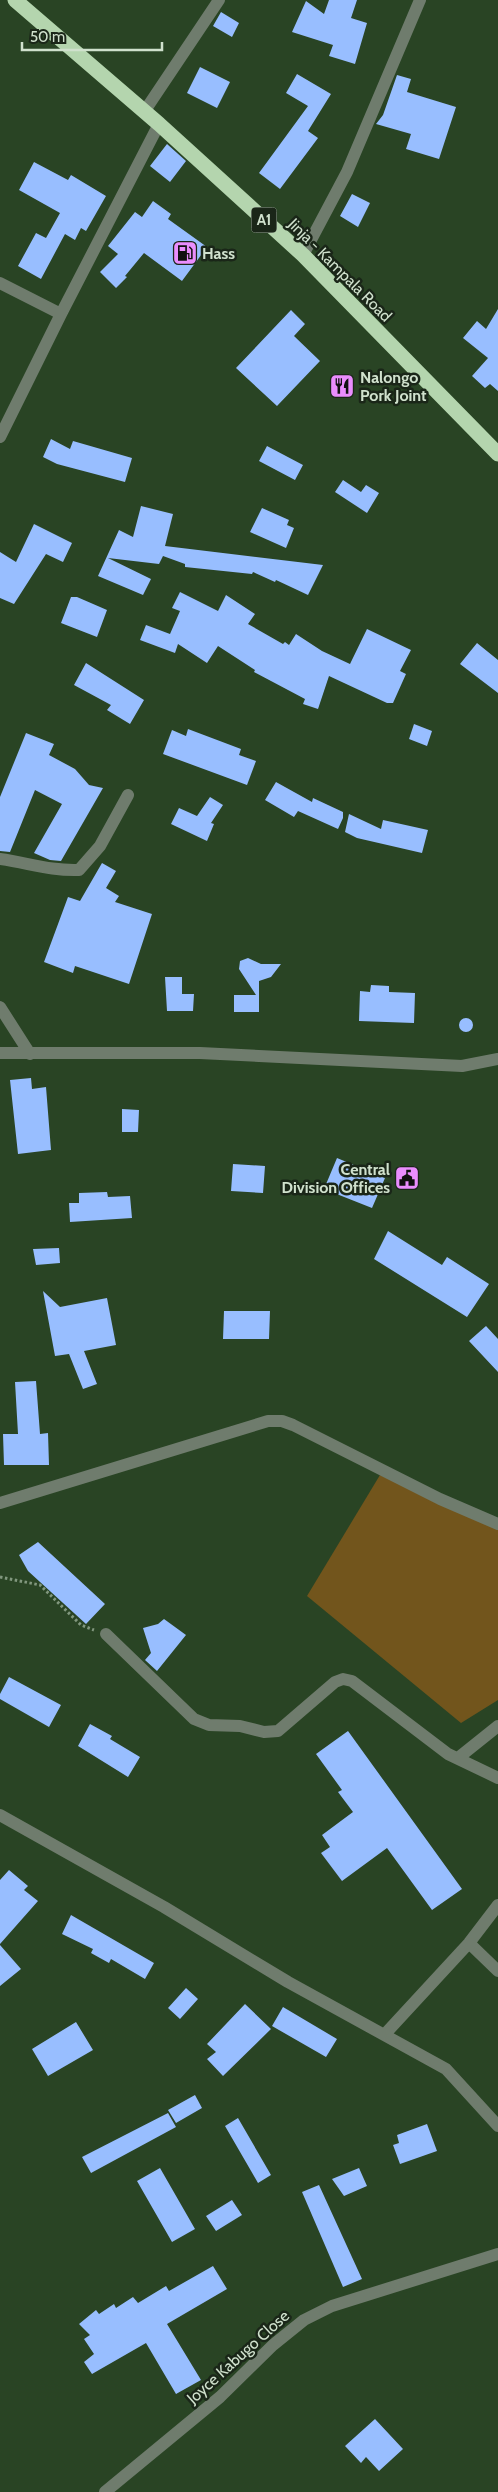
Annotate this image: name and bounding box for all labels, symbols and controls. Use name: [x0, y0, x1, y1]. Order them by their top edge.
scale bar: [22, 20, 162, 52]
text: 50 m: [30, 28, 65, 46]
road number: A1: [252, 208, 276, 232]
street label: Jinja - Kampala Road: [284, 214, 396, 326]
fuel station icon: Hass: [172, 240, 198, 266]
place label: Hass: [202, 244, 235, 263]
place label: Nalongo Pork Joint: [360, 368, 427, 405]
restaurant icon: Nalongo Pork Joint: [329, 373, 355, 399]
place label: Central Division Offices: [282, 1160, 390, 1197]
public building icon: Central Division Offices: [394, 1165, 420, 1191]
street label: Joyce Kabugo Close: [182, 2306, 293, 2409]

